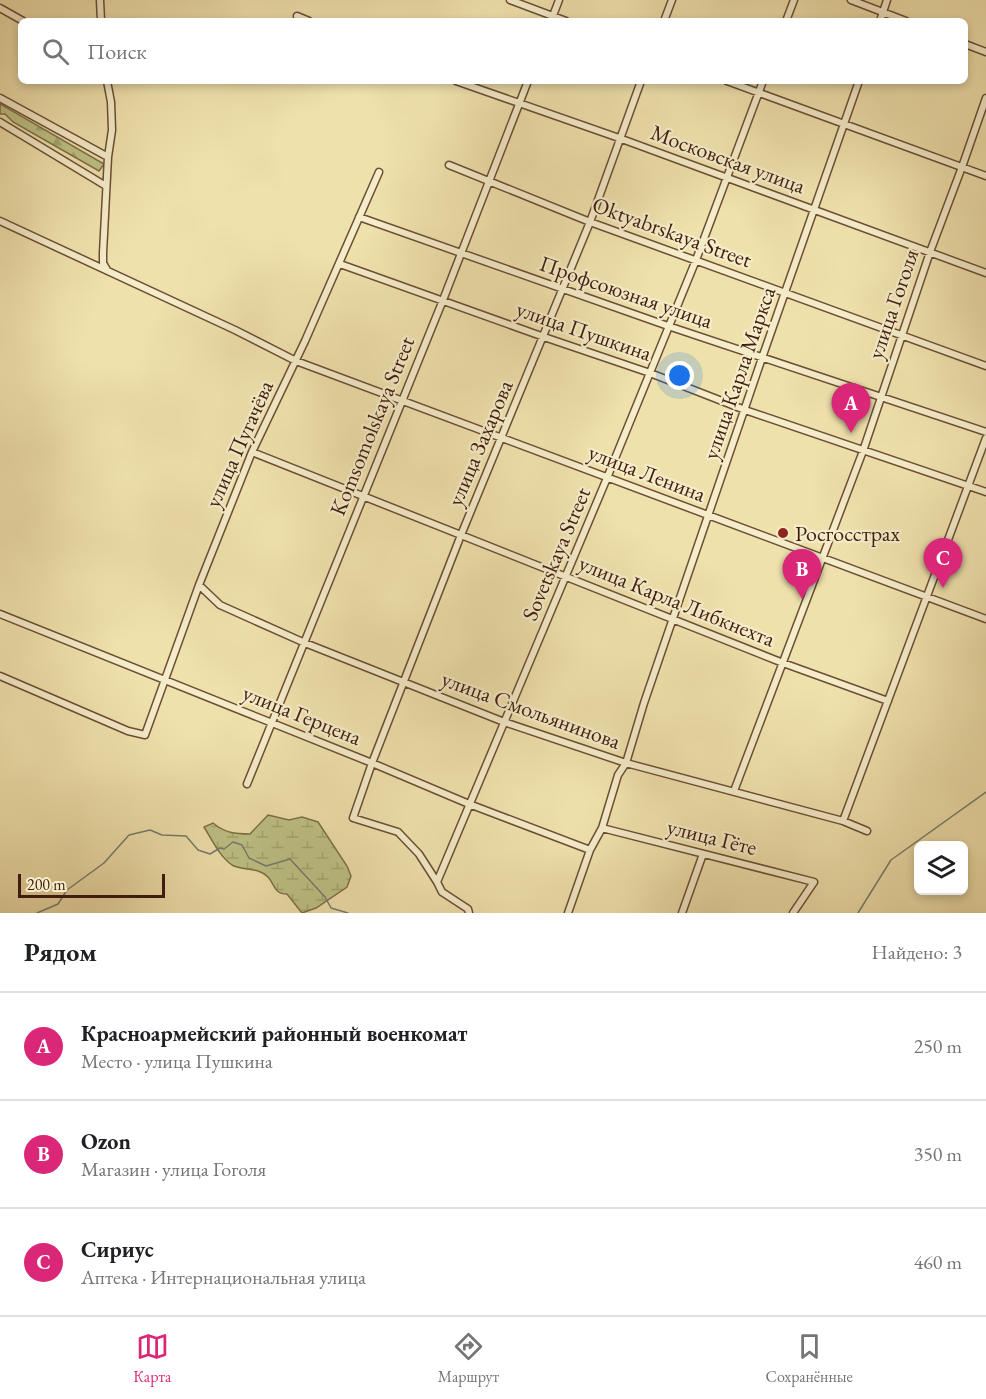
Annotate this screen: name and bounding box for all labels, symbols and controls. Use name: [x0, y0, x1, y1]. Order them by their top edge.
search box: [18, 18, 968, 84]
icon: search: [39, 35, 72, 68]
text: Поиск: [87, 37, 147, 66]
street label: Московская улица: [647, 118, 809, 200]
street label: Oktyabrskaya Street: [588, 190, 756, 274]
street label: улица Гоголя: [861, 245, 925, 363]
street label: Профсоюзная улица: [536, 249, 717, 335]
street label: улица Карла Маркса: [696, 283, 782, 463]
street label: улица Пушкина: [513, 294, 656, 368]
street label: Komsomolskaya Street: [323, 332, 421, 520]
your location: [665, 361, 694, 390]
street label: улица Захарова: [440, 375, 520, 510]
street label: улица Пугачёва: [198, 376, 280, 512]
pin: A: [832, 384, 870, 433]
street label: улица Ленина: [584, 437, 710, 509]
street label: Sovetskaya Street: [515, 483, 597, 625]
place label: Росгосстрах: [795, 519, 900, 548]
marker: Росгосстрах: [776, 526, 790, 540]
pin: C: [924, 538, 962, 588]
street label: улица Карла Либкнехта: [575, 548, 779, 654]
pin: B: [782, 550, 822, 599]
street label: улица Смольянинова: [438, 664, 625, 756]
street label: улица Герцена: [238, 678, 366, 752]
street label: улица Гёте: [664, 812, 760, 862]
map controls: [914, 841, 968, 895]
button: layers: [914, 841, 968, 895]
scale bar: [18, 871, 165, 898]
text: 200 m: [27, 874, 66, 895]
text: Рядом: [24, 935, 97, 969]
text: Найдено: 3: [871, 939, 962, 965]
text: Красноармейский районный военкомат: [81, 1019, 467, 1048]
text: A: [36, 1033, 51, 1059]
text: 250 m: [914, 1033, 962, 1059]
text: Место · улица Пушкина: [81, 1048, 273, 1074]
text: Ozon: [81, 1127, 131, 1156]
text: B: [37, 1141, 50, 1167]
text: 350 m: [914, 1141, 962, 1167]
text: Магазин · улица Гоголя: [81, 1156, 266, 1182]
text: Сириус: [81, 1235, 154, 1264]
text: C: [36, 1249, 51, 1275]
text: 460 m: [914, 1249, 962, 1275]
text: Аптека · Интернациональная улица: [81, 1264, 366, 1290]
tab: Карта: [133, 1330, 171, 1387]
tab: Маршрут: [438, 1330, 499, 1387]
tab: Сохранённые: [766, 1330, 853, 1387]

